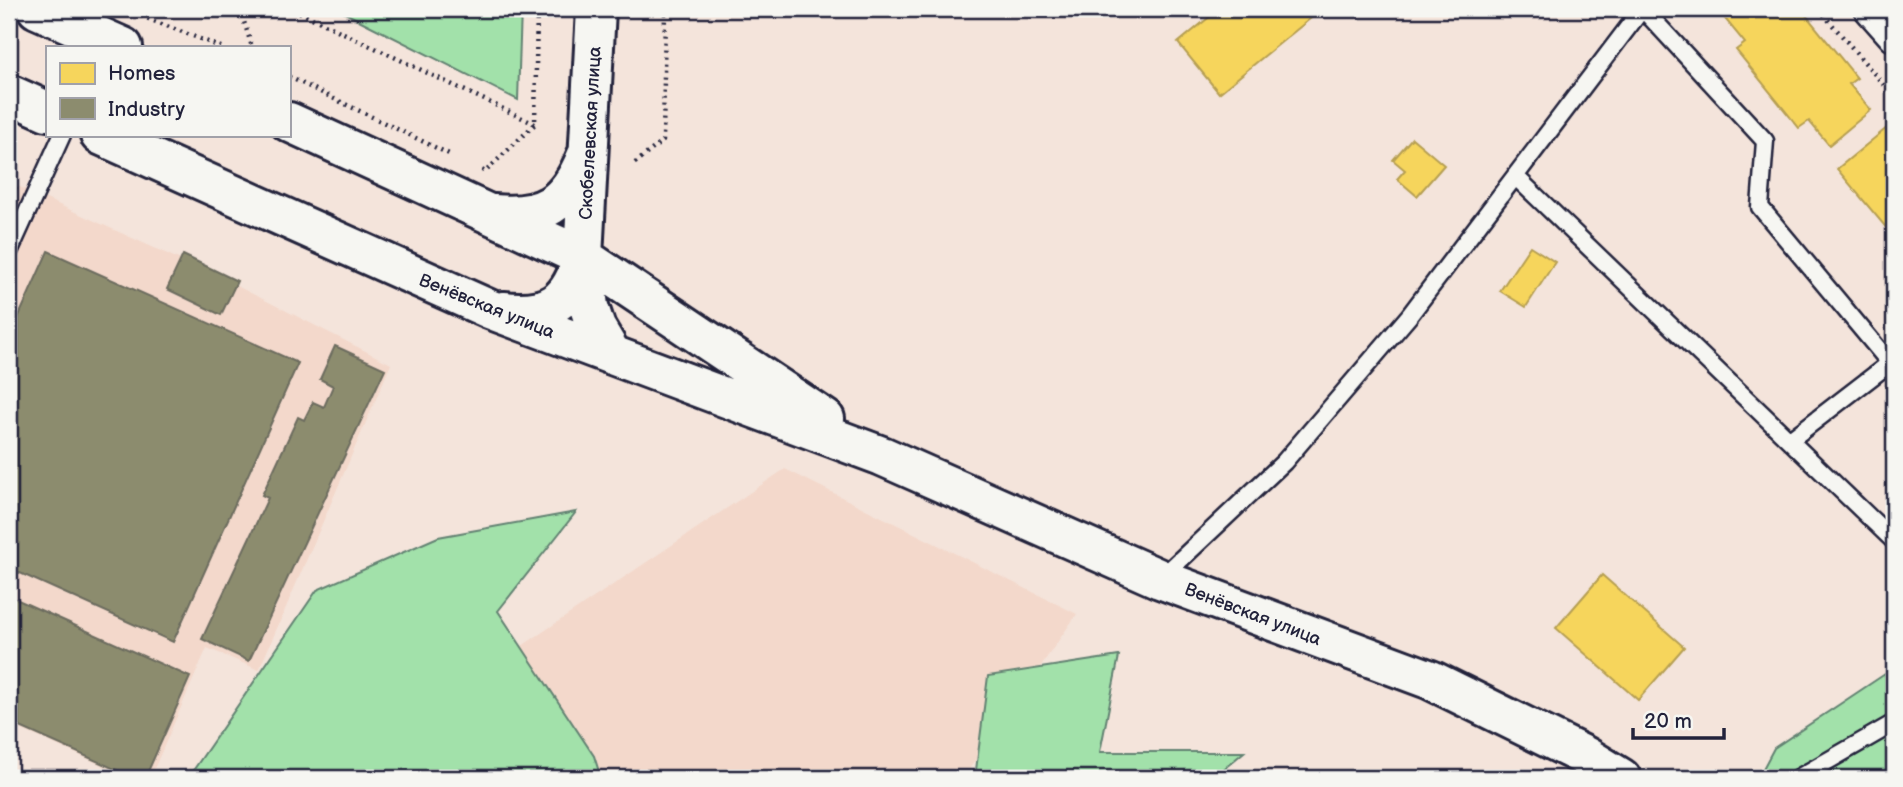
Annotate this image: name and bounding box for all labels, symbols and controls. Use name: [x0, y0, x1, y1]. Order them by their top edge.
street label: Скобелевская улица: [575, 45, 606, 220]
legend: [46, 46, 290, 136]
text: Homes: [108, 61, 176, 86]
text: Industry: [108, 97, 186, 122]
street label: Венёвская улица: [416, 270, 558, 343]
street label: Венёвская улица: [1182, 579, 1324, 650]
scale bar: [1633, 696, 1724, 740]
text: 20 m: [1644, 709, 1692, 734]

